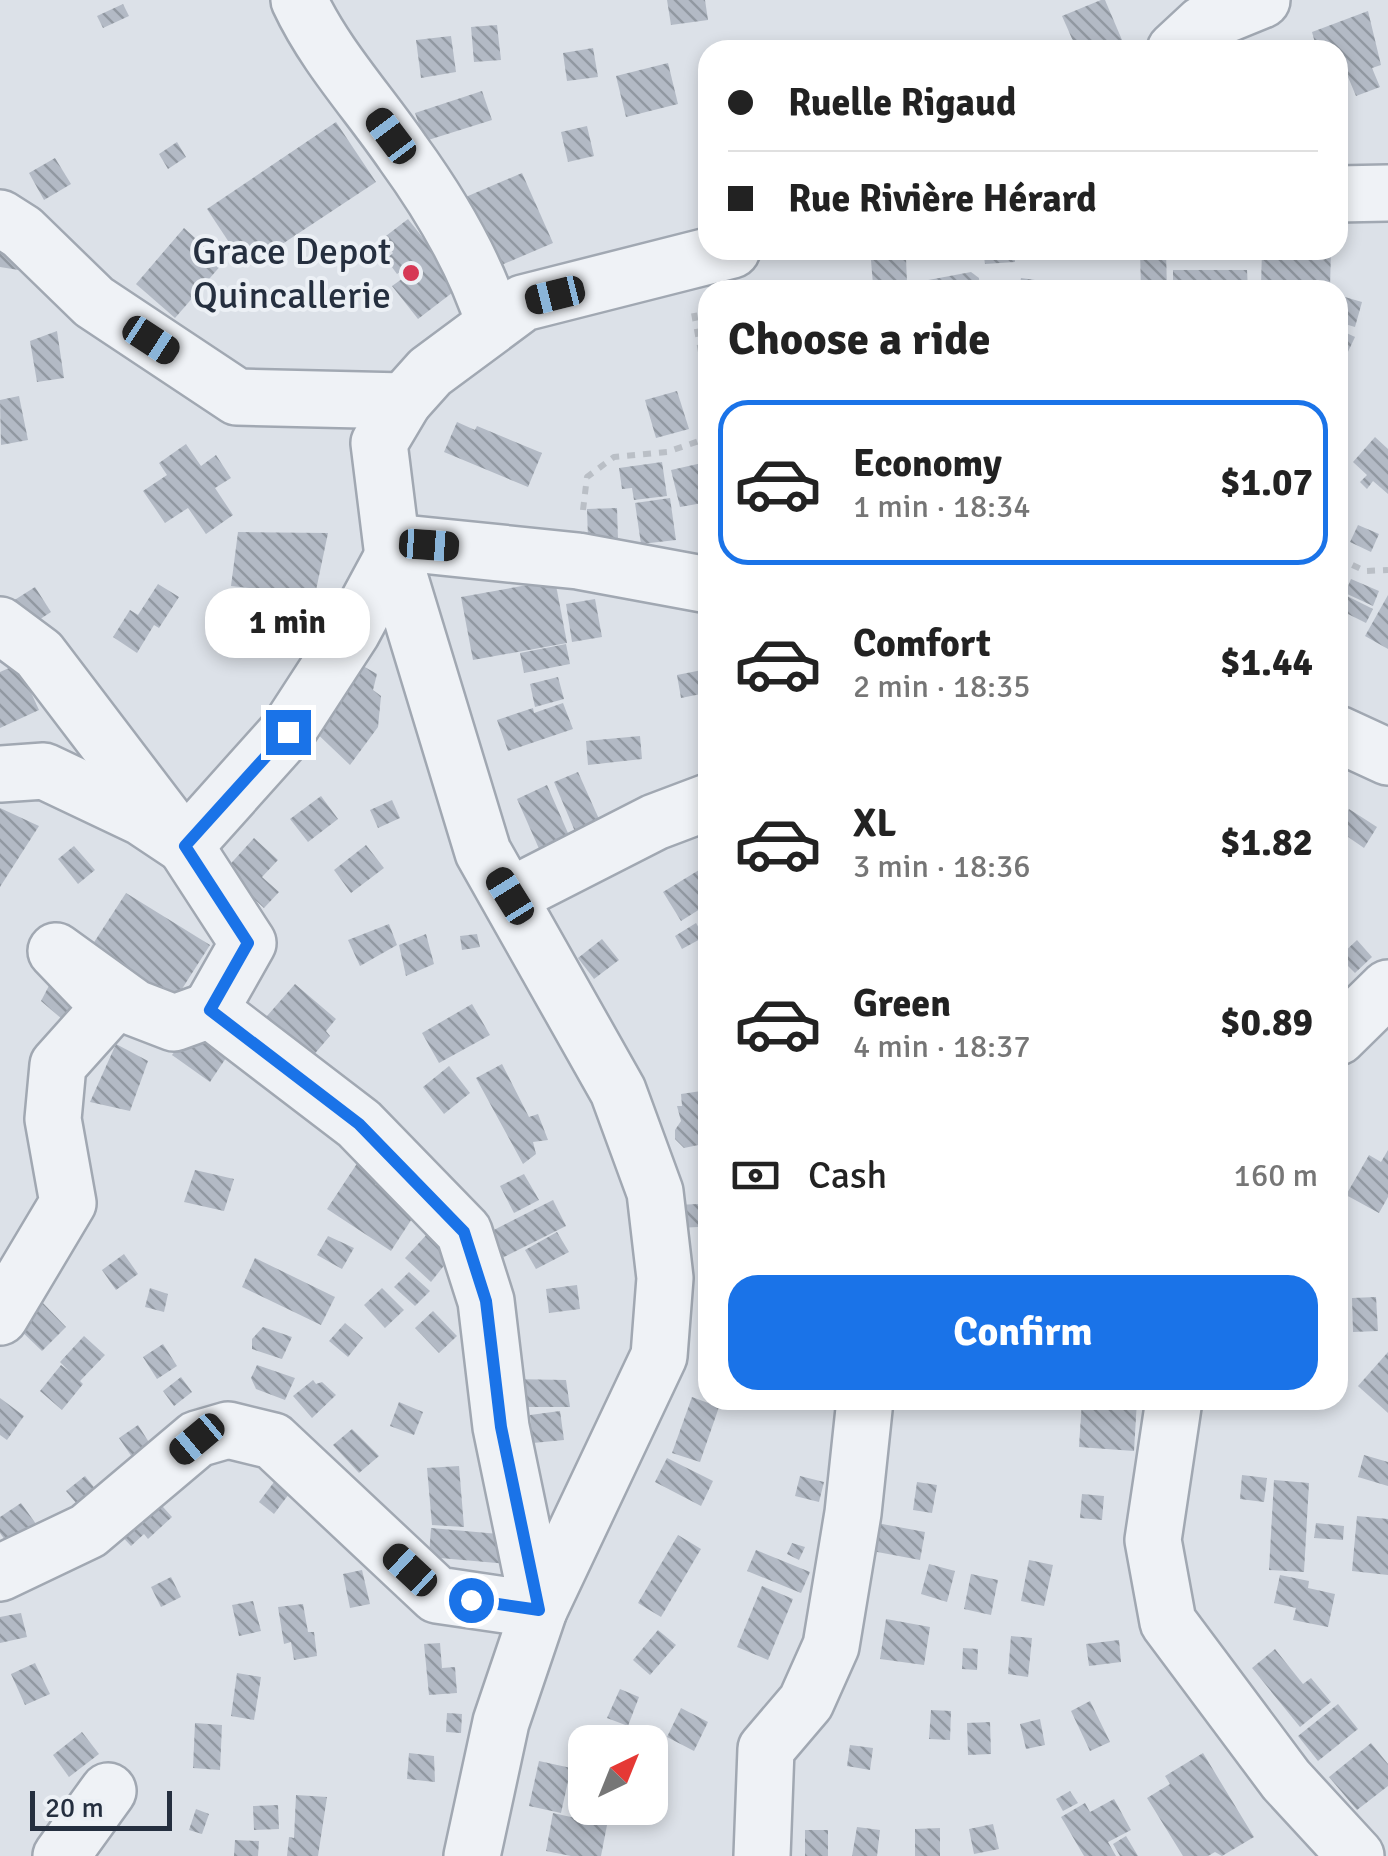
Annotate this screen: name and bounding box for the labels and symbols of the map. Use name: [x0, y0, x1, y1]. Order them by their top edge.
car: [361, 103, 421, 169]
place label: Grace Depot Quincallerie: [192, 228, 391, 319]
marker: Grace Depot Quincallerie: [400, 262, 422, 284]
car: [522, 273, 588, 317]
car: [118, 311, 184, 369]
car: [398, 528, 460, 562]
callout: 1 min: [206, 587, 370, 657]
route end: [266, 710, 311, 755]
car: [481, 863, 539, 929]
car: [164, 1408, 230, 1470]
car: [378, 1539, 442, 1601]
route start: [449, 1578, 494, 1623]
north arrow: [568, 1725, 668, 1825]
scale bar: [30, 1786, 172, 1830]

